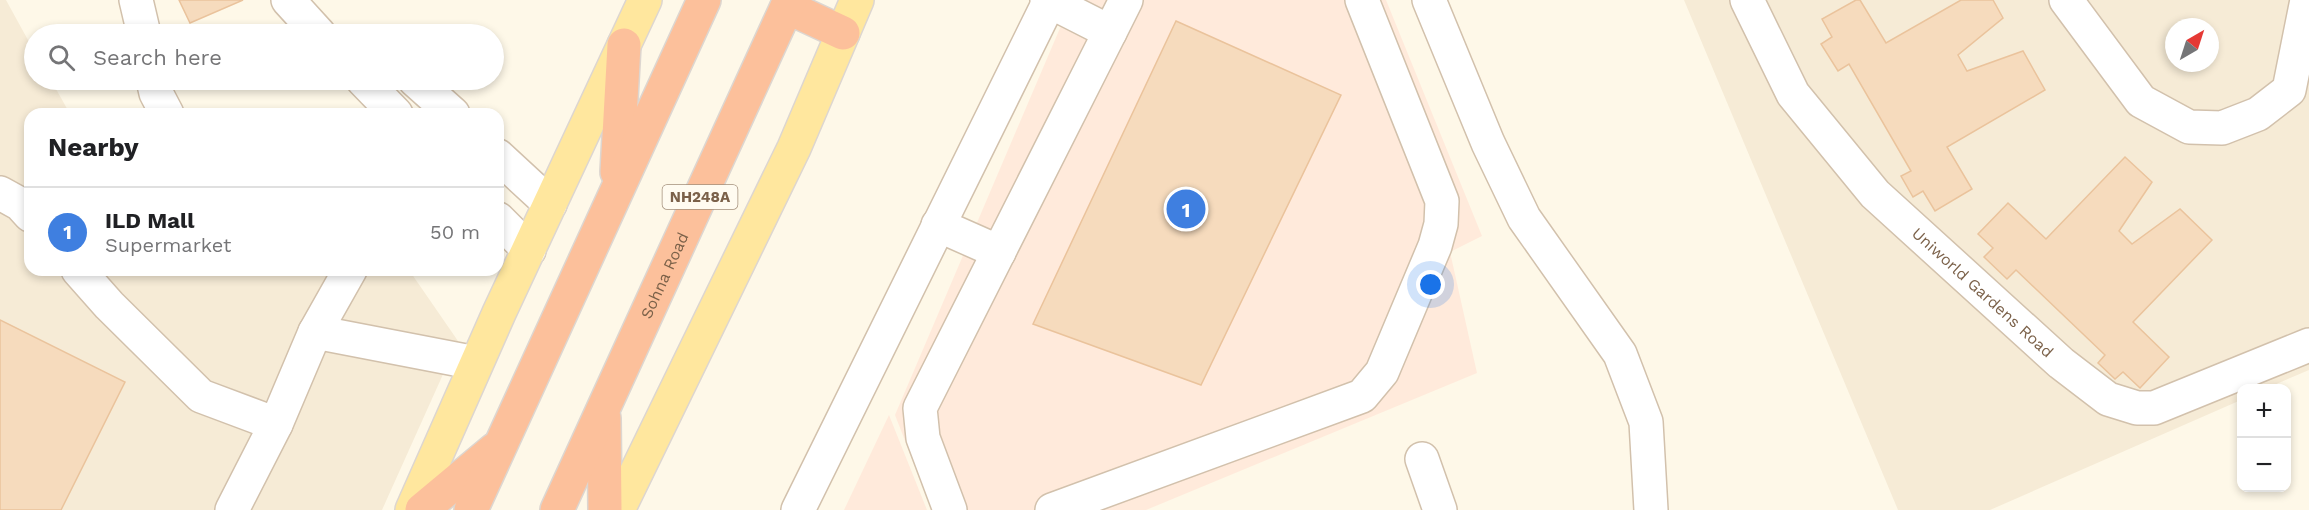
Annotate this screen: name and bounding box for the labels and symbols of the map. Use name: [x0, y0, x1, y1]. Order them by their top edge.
north arrow: [2165, 18, 2219, 72]
road number: NH248A: [662, 185, 738, 209]
pin: 1: [1166, 186, 1206, 232]
street label: Uniworld Gardens Road: [1908, 224, 2057, 362]
street label: Sohna Road: [637, 229, 693, 322]
your location: [1416, 270, 1445, 299]

